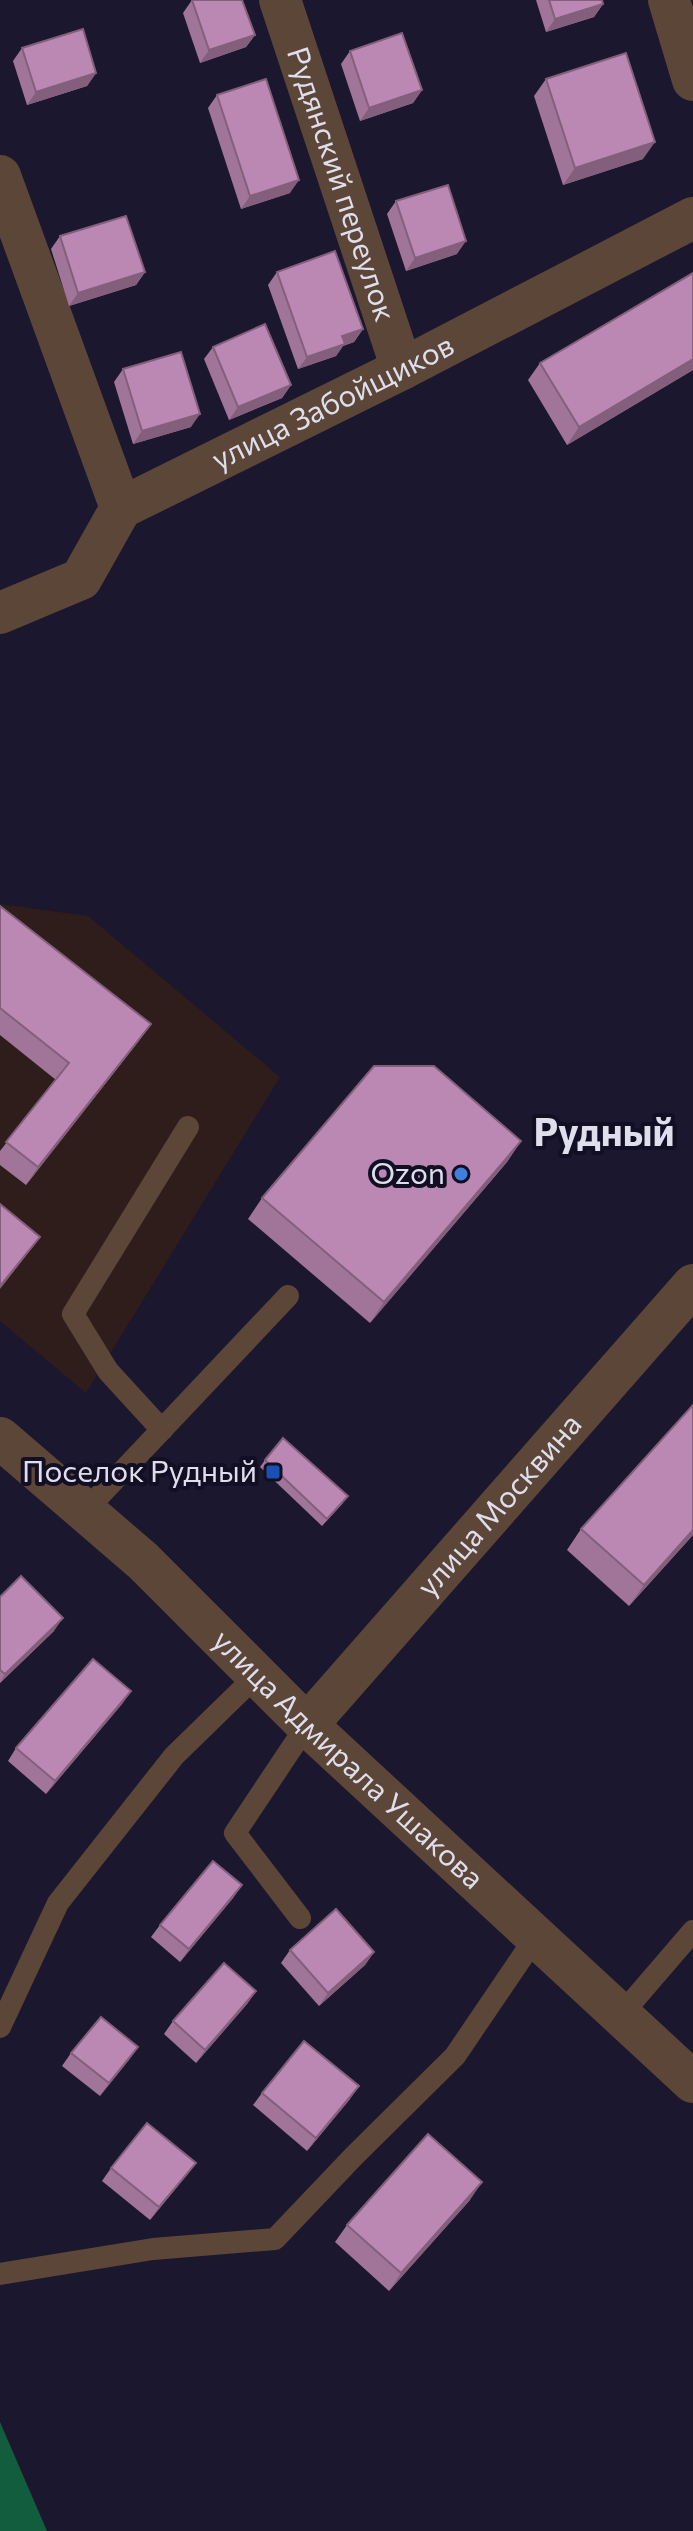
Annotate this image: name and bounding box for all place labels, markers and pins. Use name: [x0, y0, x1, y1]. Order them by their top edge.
place label: Ozon: [371, 1153, 445, 1190]
marker: Ozon: [452, 1165, 470, 1183]
place label: Поселок Рудный: [22, 1451, 257, 1488]
marker: Поселок Рудный: [264, 1463, 282, 1481]

